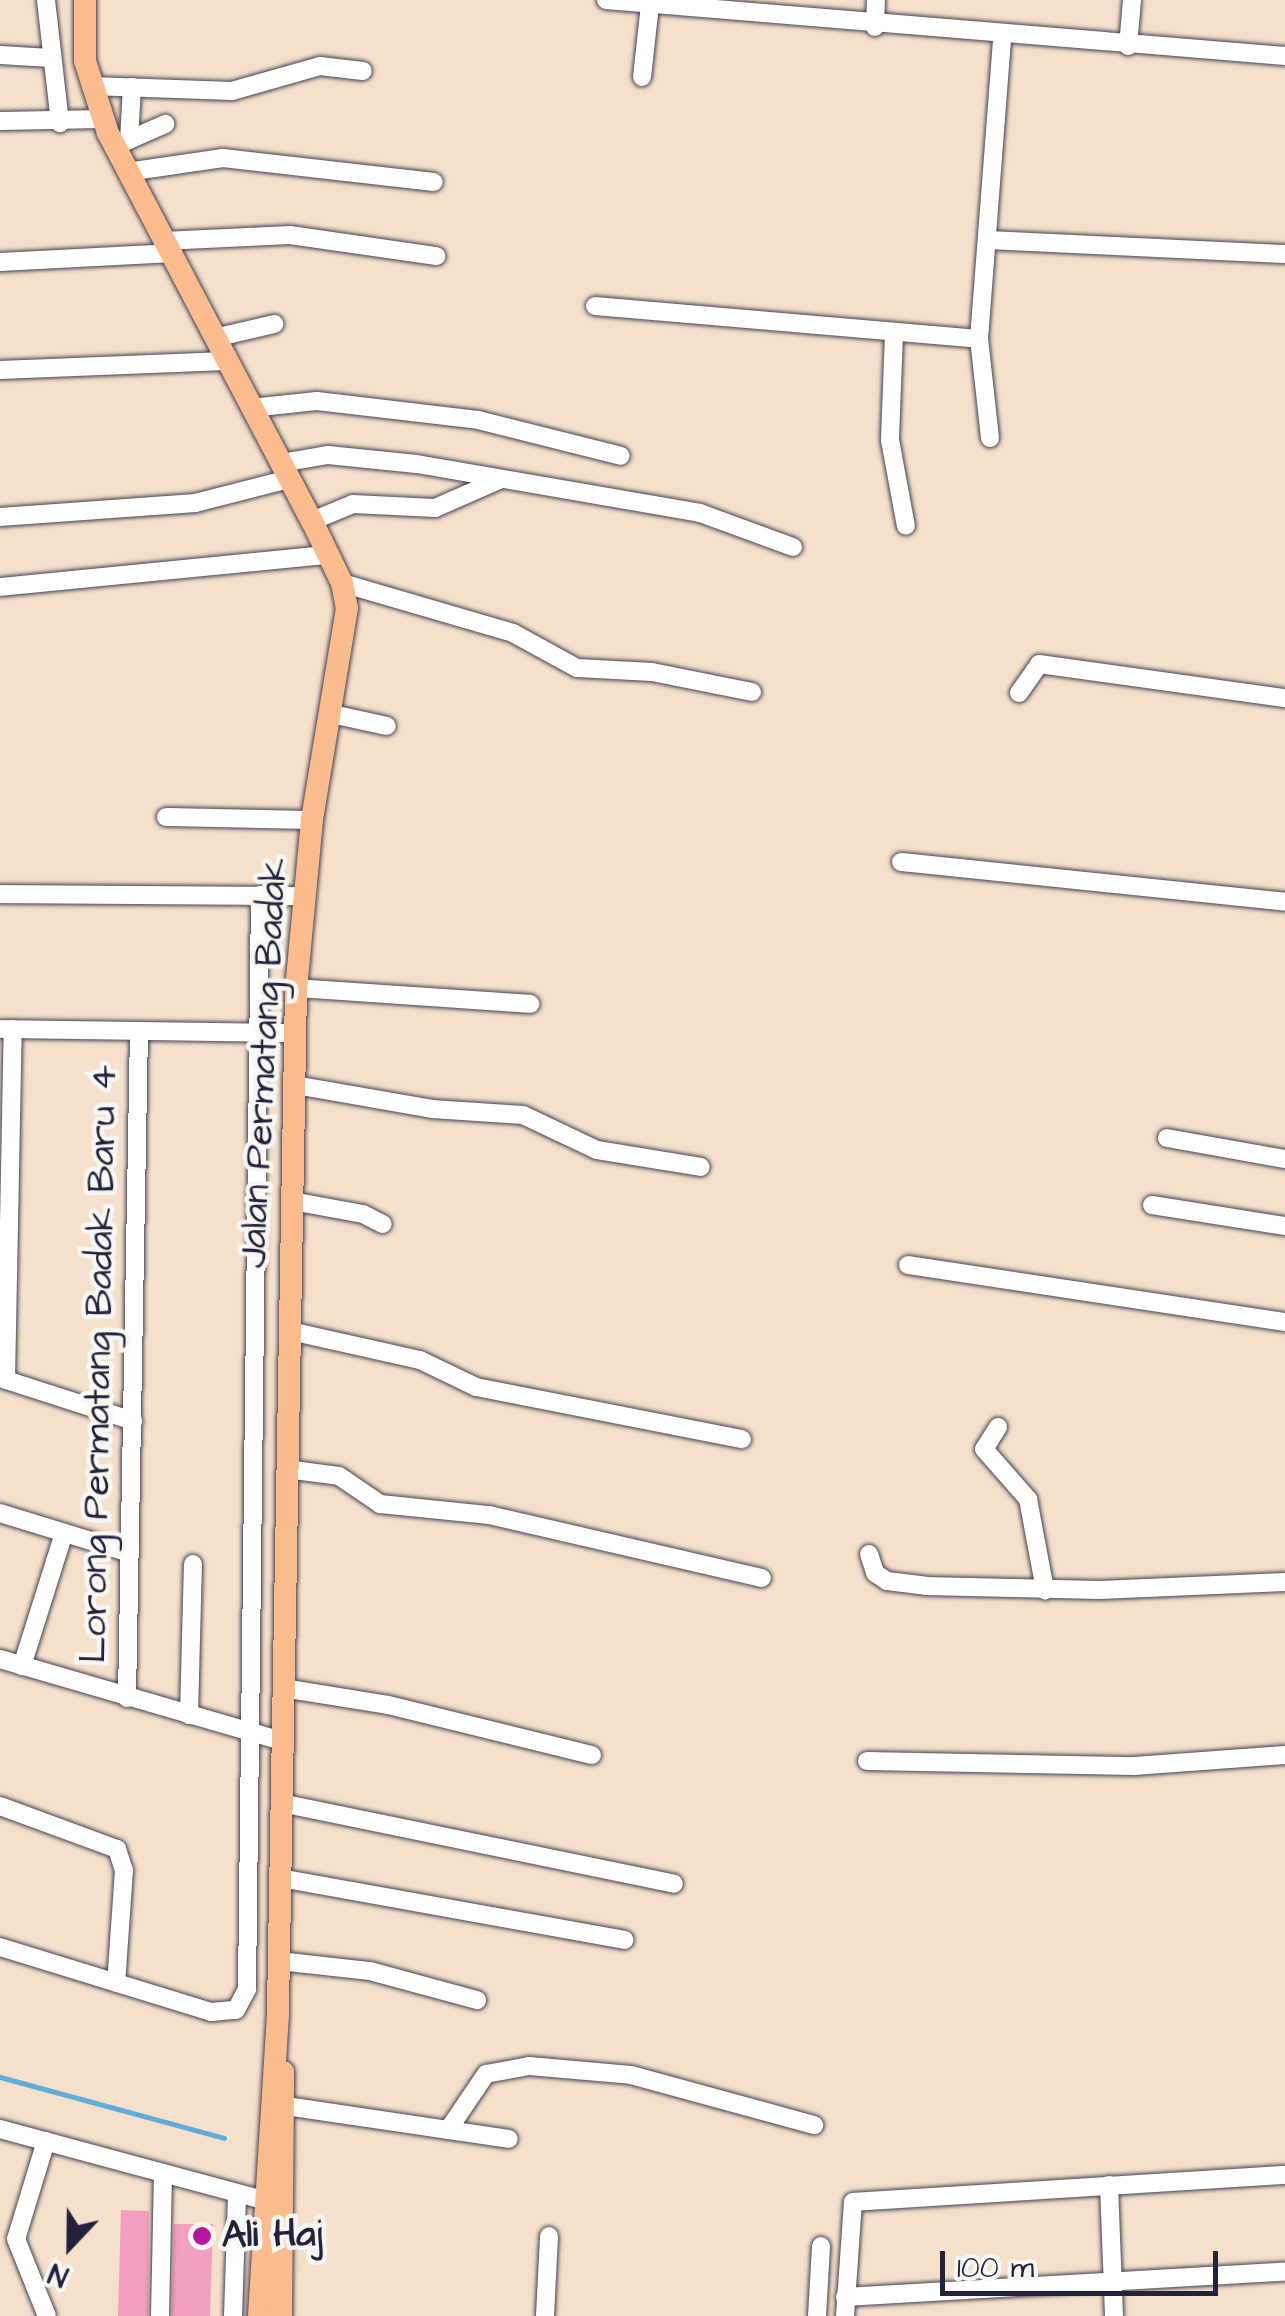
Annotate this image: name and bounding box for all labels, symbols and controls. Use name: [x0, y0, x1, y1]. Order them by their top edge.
street label: Jalan Permatang Badak: [231, 857, 299, 1269]
street label: Lorong Permatang Badak Baru 4: [72, 1064, 128, 1664]
north arrow: [20, 2196, 120, 2296]
place label: Ali Haj: [222, 2213, 322, 2259]
marker: Ali Haj: [191, 2225, 213, 2247]
scale bar: [945, 2231, 1222, 2293]
text: 100 m: [957, 2247, 1034, 2289]
text: N: [43, 2253, 74, 2296]

